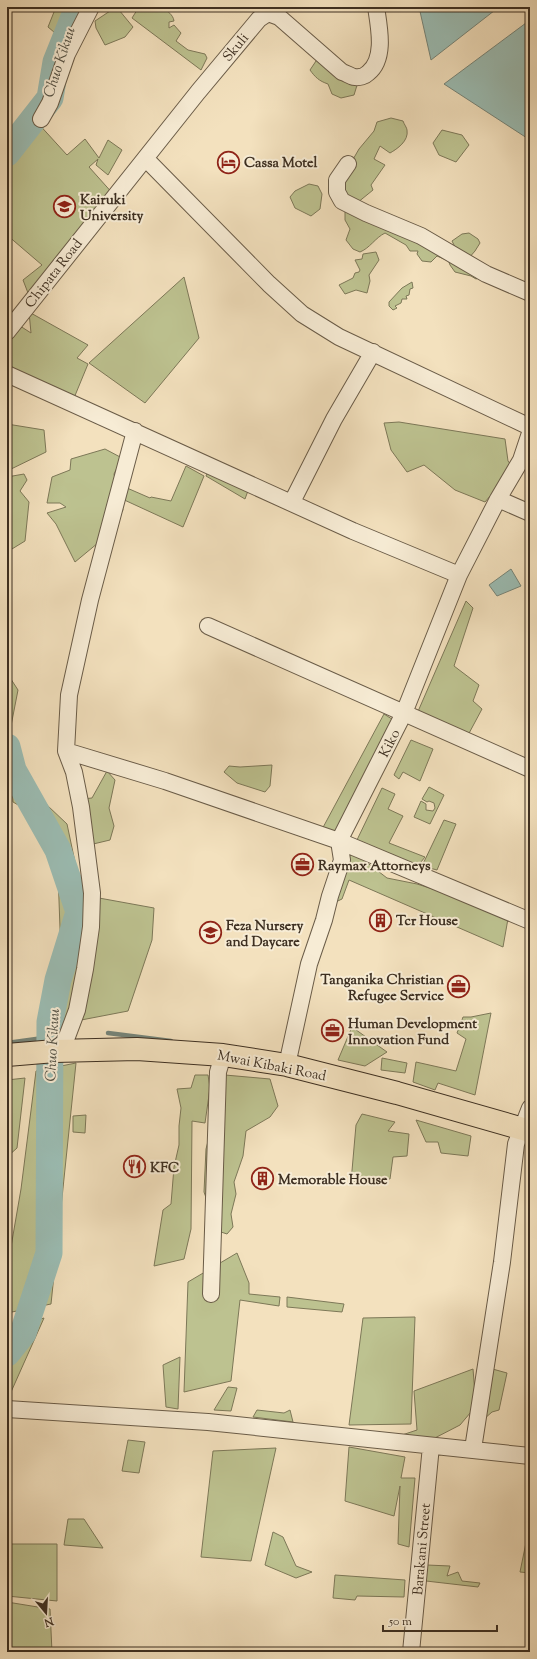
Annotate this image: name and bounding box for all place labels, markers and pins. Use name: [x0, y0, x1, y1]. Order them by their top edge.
hotel icon: Cassa Motel: [216, 149, 242, 175]
place label: Cassa Motel: [244, 154, 317, 174]
place label: Kairuki University: [80, 191, 143, 227]
school or university icon: Kairuki University: [52, 194, 78, 220]
office icon: Raymax Attorneys: [290, 852, 316, 878]
place label: Raymax Attorneys: [318, 857, 431, 877]
building icon: Tcr House: [367, 907, 393, 933]
place label: Tcr House: [396, 912, 458, 932]
place label: Feza Nursery and Daycare: [226, 917, 303, 953]
school or university icon: Feza Nursery and Daycare: [198, 920, 224, 946]
place label: Tanganika Christian Refugee Service: [321, 971, 445, 1007]
office icon: Tanganika Christian Refugee Service: [446, 974, 472, 1000]
place label: Human Development Innovation Fund: [348, 1015, 477, 1051]
office icon: Human Development Innovation Fund: [320, 1018, 346, 1044]
restaurant icon: KFC: [121, 1154, 147, 1180]
place label: KFC: [150, 1159, 179, 1179]
building icon: Memorable House: [249, 1166, 275, 1192]
place label: Memorable House: [278, 1171, 388, 1191]

